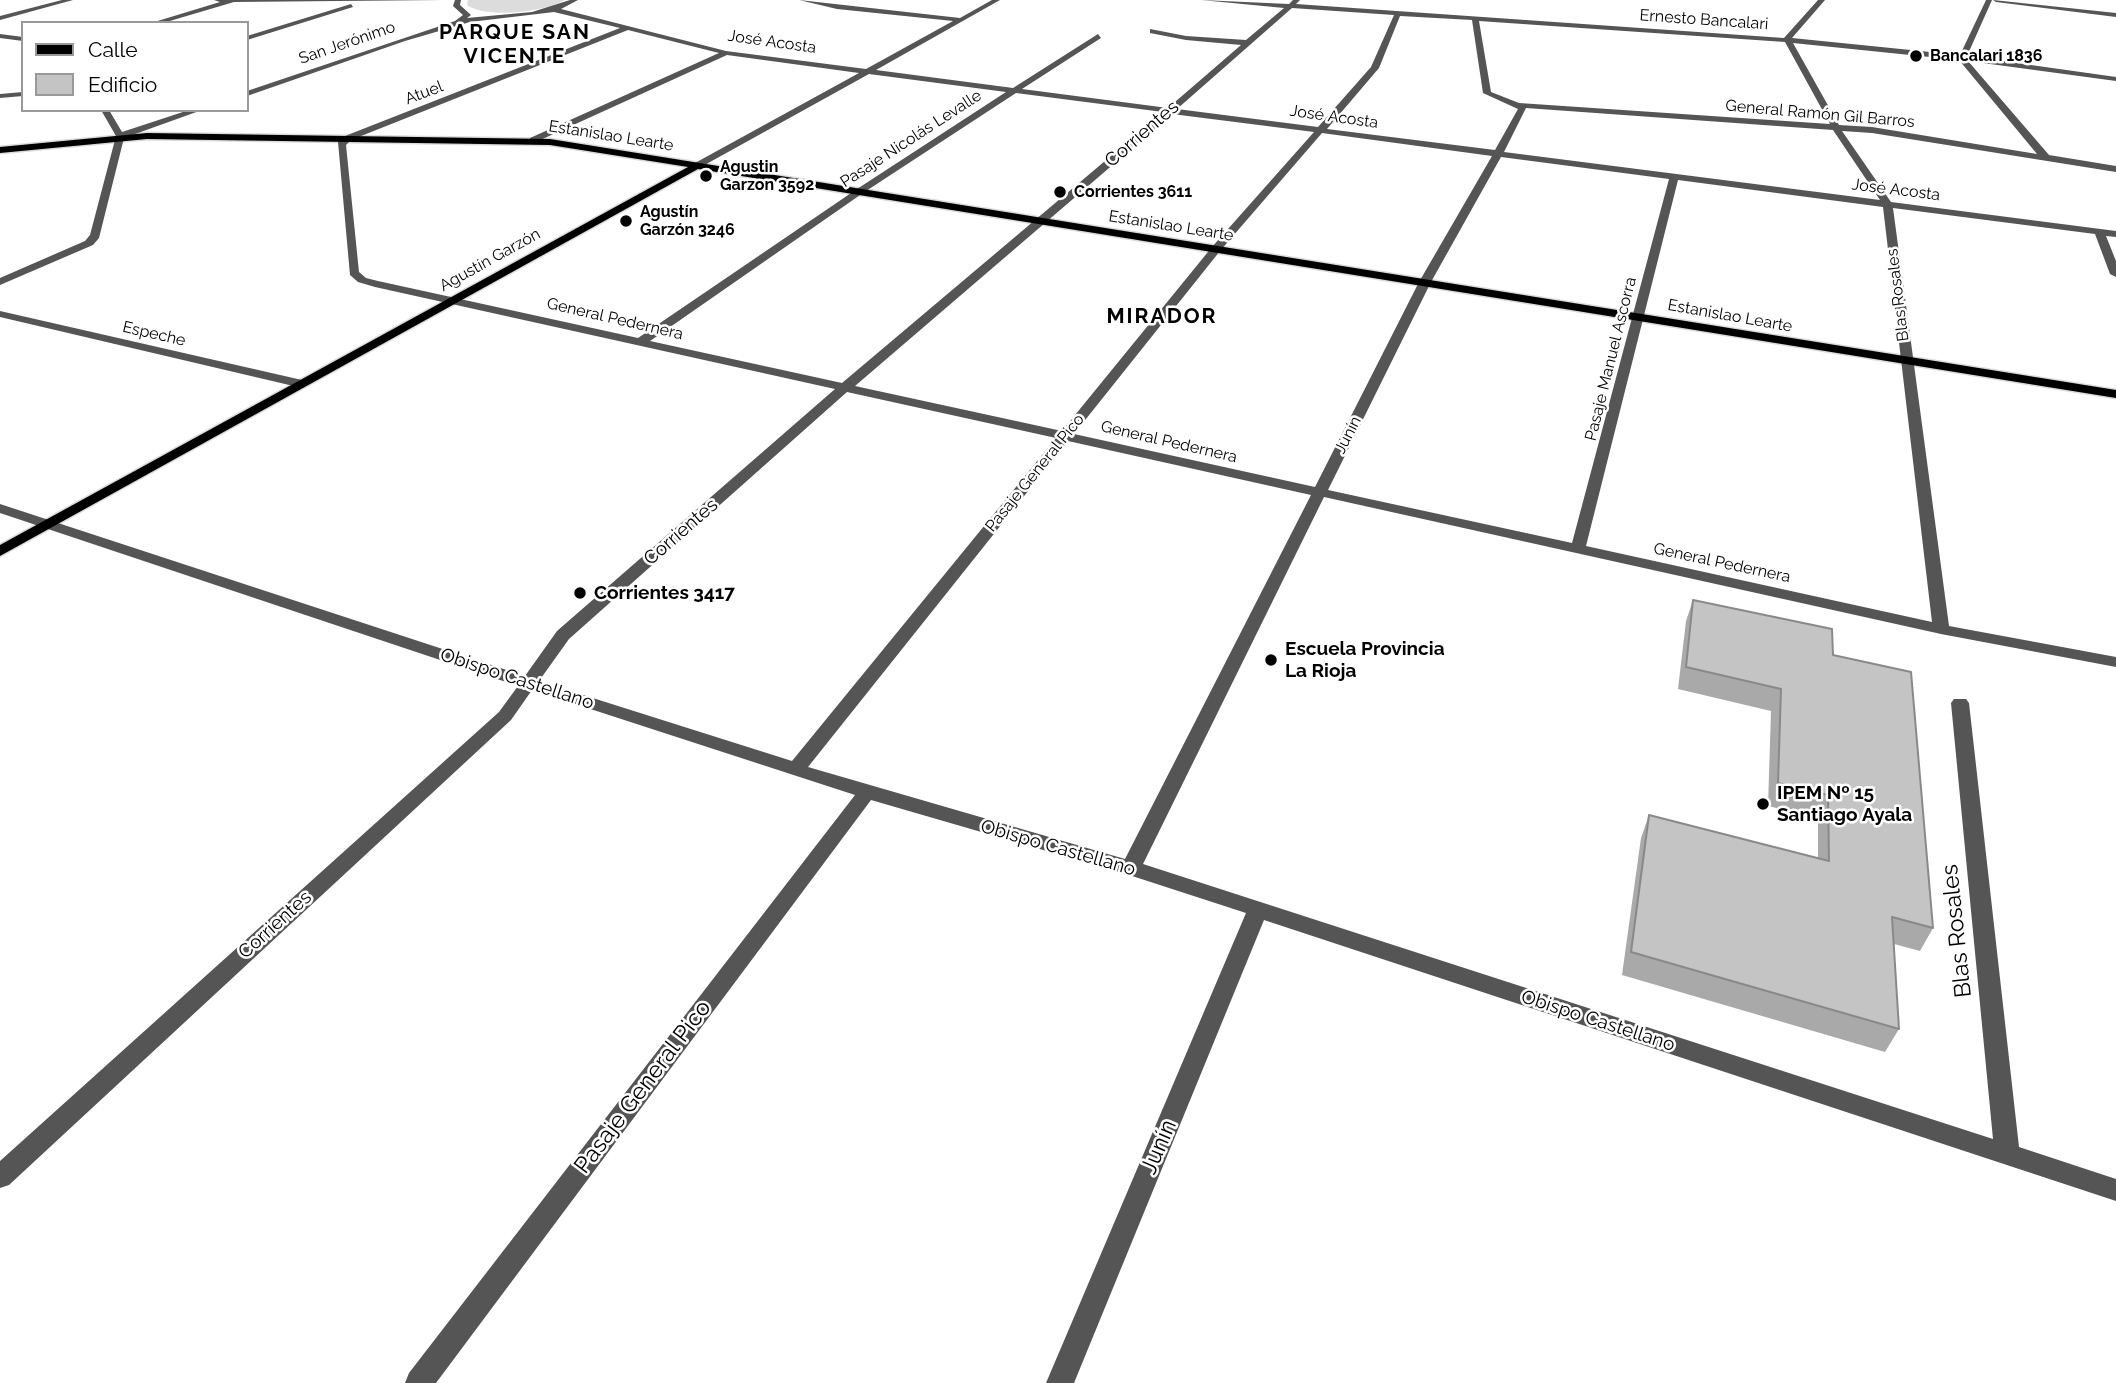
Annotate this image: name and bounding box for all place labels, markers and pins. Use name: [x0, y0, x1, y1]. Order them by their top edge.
place label: Bancalari 1836: [1930, 46, 2043, 66]
marker: Bancalari 1836: [1908, 48, 1924, 64]
place label: Agustin Garzon 3592: [720, 157, 814, 195]
marker: Agustin Garzon 3592: [698, 168, 714, 184]
place label: Corrientes 3611: [1074, 182, 1192, 202]
marker: Corrientes 3611: [1052, 184, 1068, 200]
place label: Agustín Garzón 3246: [640, 202, 735, 240]
marker: Agustín Garzón 3246: [618, 213, 634, 229]
place label: Corrientes 3417: [594, 582, 735, 604]
marker: Corrientes 3417: [572, 585, 588, 601]
place label: Escuela Provincia La Rioja: [1285, 638, 1445, 682]
marker: Escuela Provincia La Rioja: [1263, 652, 1279, 668]
place label: IPEM Nº 15 Santiago Ayala: [1777, 782, 1912, 826]
marker: IPEM Nº 15 Santiago Ayala: [1755, 796, 1771, 812]

